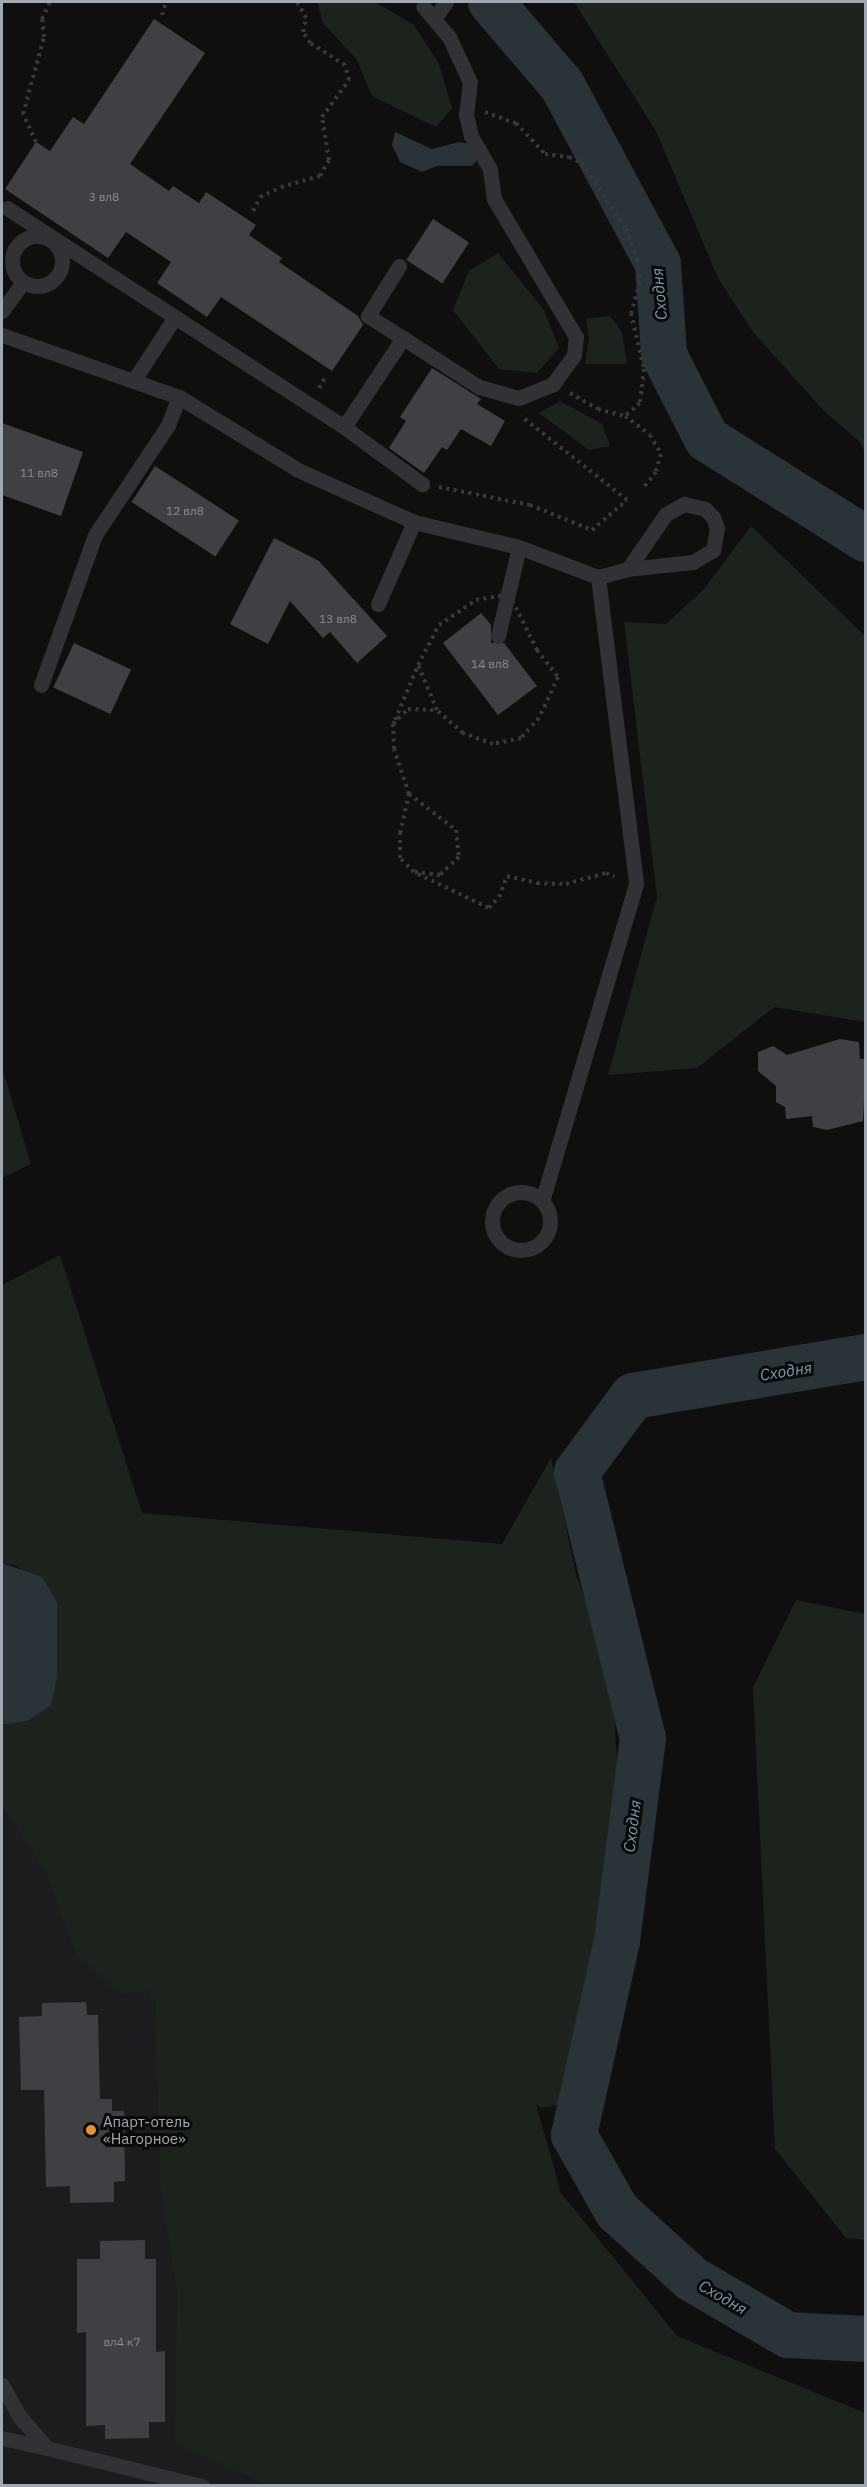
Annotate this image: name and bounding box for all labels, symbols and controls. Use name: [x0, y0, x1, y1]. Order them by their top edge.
house number: 3 вл8: [89, 190, 119, 204]
water label: Сходня: [647, 267, 671, 321]
house number: 11 вл8: [20, 466, 58, 480]
house number: 12 вл8: [166, 504, 204, 518]
house number: 13 вл8: [319, 612, 357, 626]
house number: 14 вл8: [471, 657, 509, 671]
water label: Сходня: [759, 1357, 813, 1385]
water label: Сходня: [619, 1799, 645, 1853]
place label: Апарт-отель «Нагорное»: [103, 2112, 190, 2147]
marker: Апарт-отель «Нагорное»: [84, 2123, 98, 2137]
water label: Сходня: [696, 2276, 750, 2318]
house number: вл4 к7: [103, 2335, 141, 2349]

